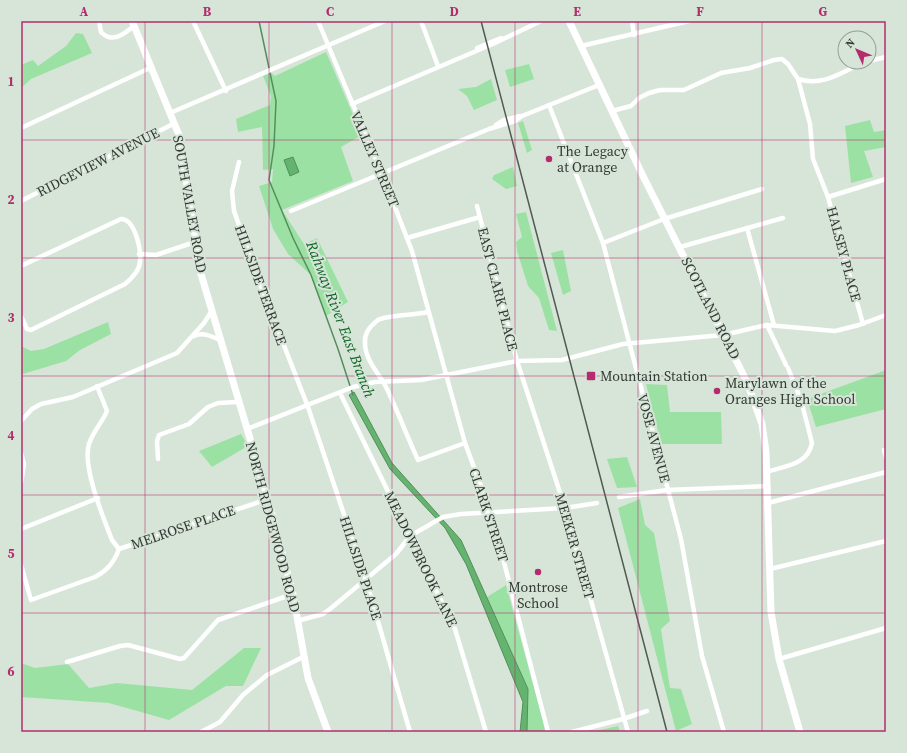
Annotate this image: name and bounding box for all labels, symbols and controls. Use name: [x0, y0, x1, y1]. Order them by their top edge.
text: A: [80, 3, 89, 20]
text: B: [203, 3, 212, 20]
text: C: [326, 3, 334, 20]
text: D: [449, 3, 459, 20]
text: E: [573, 3, 581, 20]
text: F: [696, 3, 704, 20]
text: G: [819, 3, 828, 20]
north arrow: [837, 30, 877, 70]
text: N: [842, 35, 858, 51]
text: 1: [7, 73, 15, 90]
street label: VALLEY STREET: [346, 108, 405, 211]
street label: RIDGEVIEW AVENUE: [33, 122, 163, 202]
street label: SOUTH VALLEY ROAD: [168, 134, 212, 274]
place label: The Legacy at Orange: [557, 141, 629, 177]
marker: The Legacy at Orange: [544, 154, 554, 164]
text: 2: [7, 191, 15, 208]
street label: HALSEY PLACE: [822, 204, 866, 304]
street label: HILLSIDE TERRACE: [230, 222, 292, 348]
street label: EAST CLARK PLACE: [473, 225, 523, 353]
water label: Rahway River East Branch: [301, 237, 381, 400]
street label: SCOTLAND ROAD: [677, 253, 745, 363]
text: 3: [7, 309, 15, 326]
place label: Mountain Station: [600, 366, 708, 386]
marker: Mountain Station: [585, 370, 597, 382]
place label: Marylawn of the Oranges High School: [725, 373, 855, 409]
marker: Marylawn of the Oranges High School: [712, 386, 722, 396]
street label: VOSE AVENUE: [633, 391, 675, 485]
text: 4: [7, 427, 15, 444]
street label: NORTH RIDGEWOOD ROAD: [241, 439, 305, 615]
street label: CLARK STREET: [464, 465, 514, 565]
street label: MEADOWBROOK LANE: [379, 488, 463, 630]
street label: MEEKER STREET: [550, 491, 600, 602]
street label: MELROSE PLACE: [128, 500, 238, 554]
street label: HILLSIDE PLACE: [335, 513, 387, 623]
text: 5: [7, 545, 15, 562]
marker: Montrose School: [533, 567, 543, 577]
place label: Montrose School: [508, 577, 568, 613]
text: 6: [7, 663, 15, 680]

